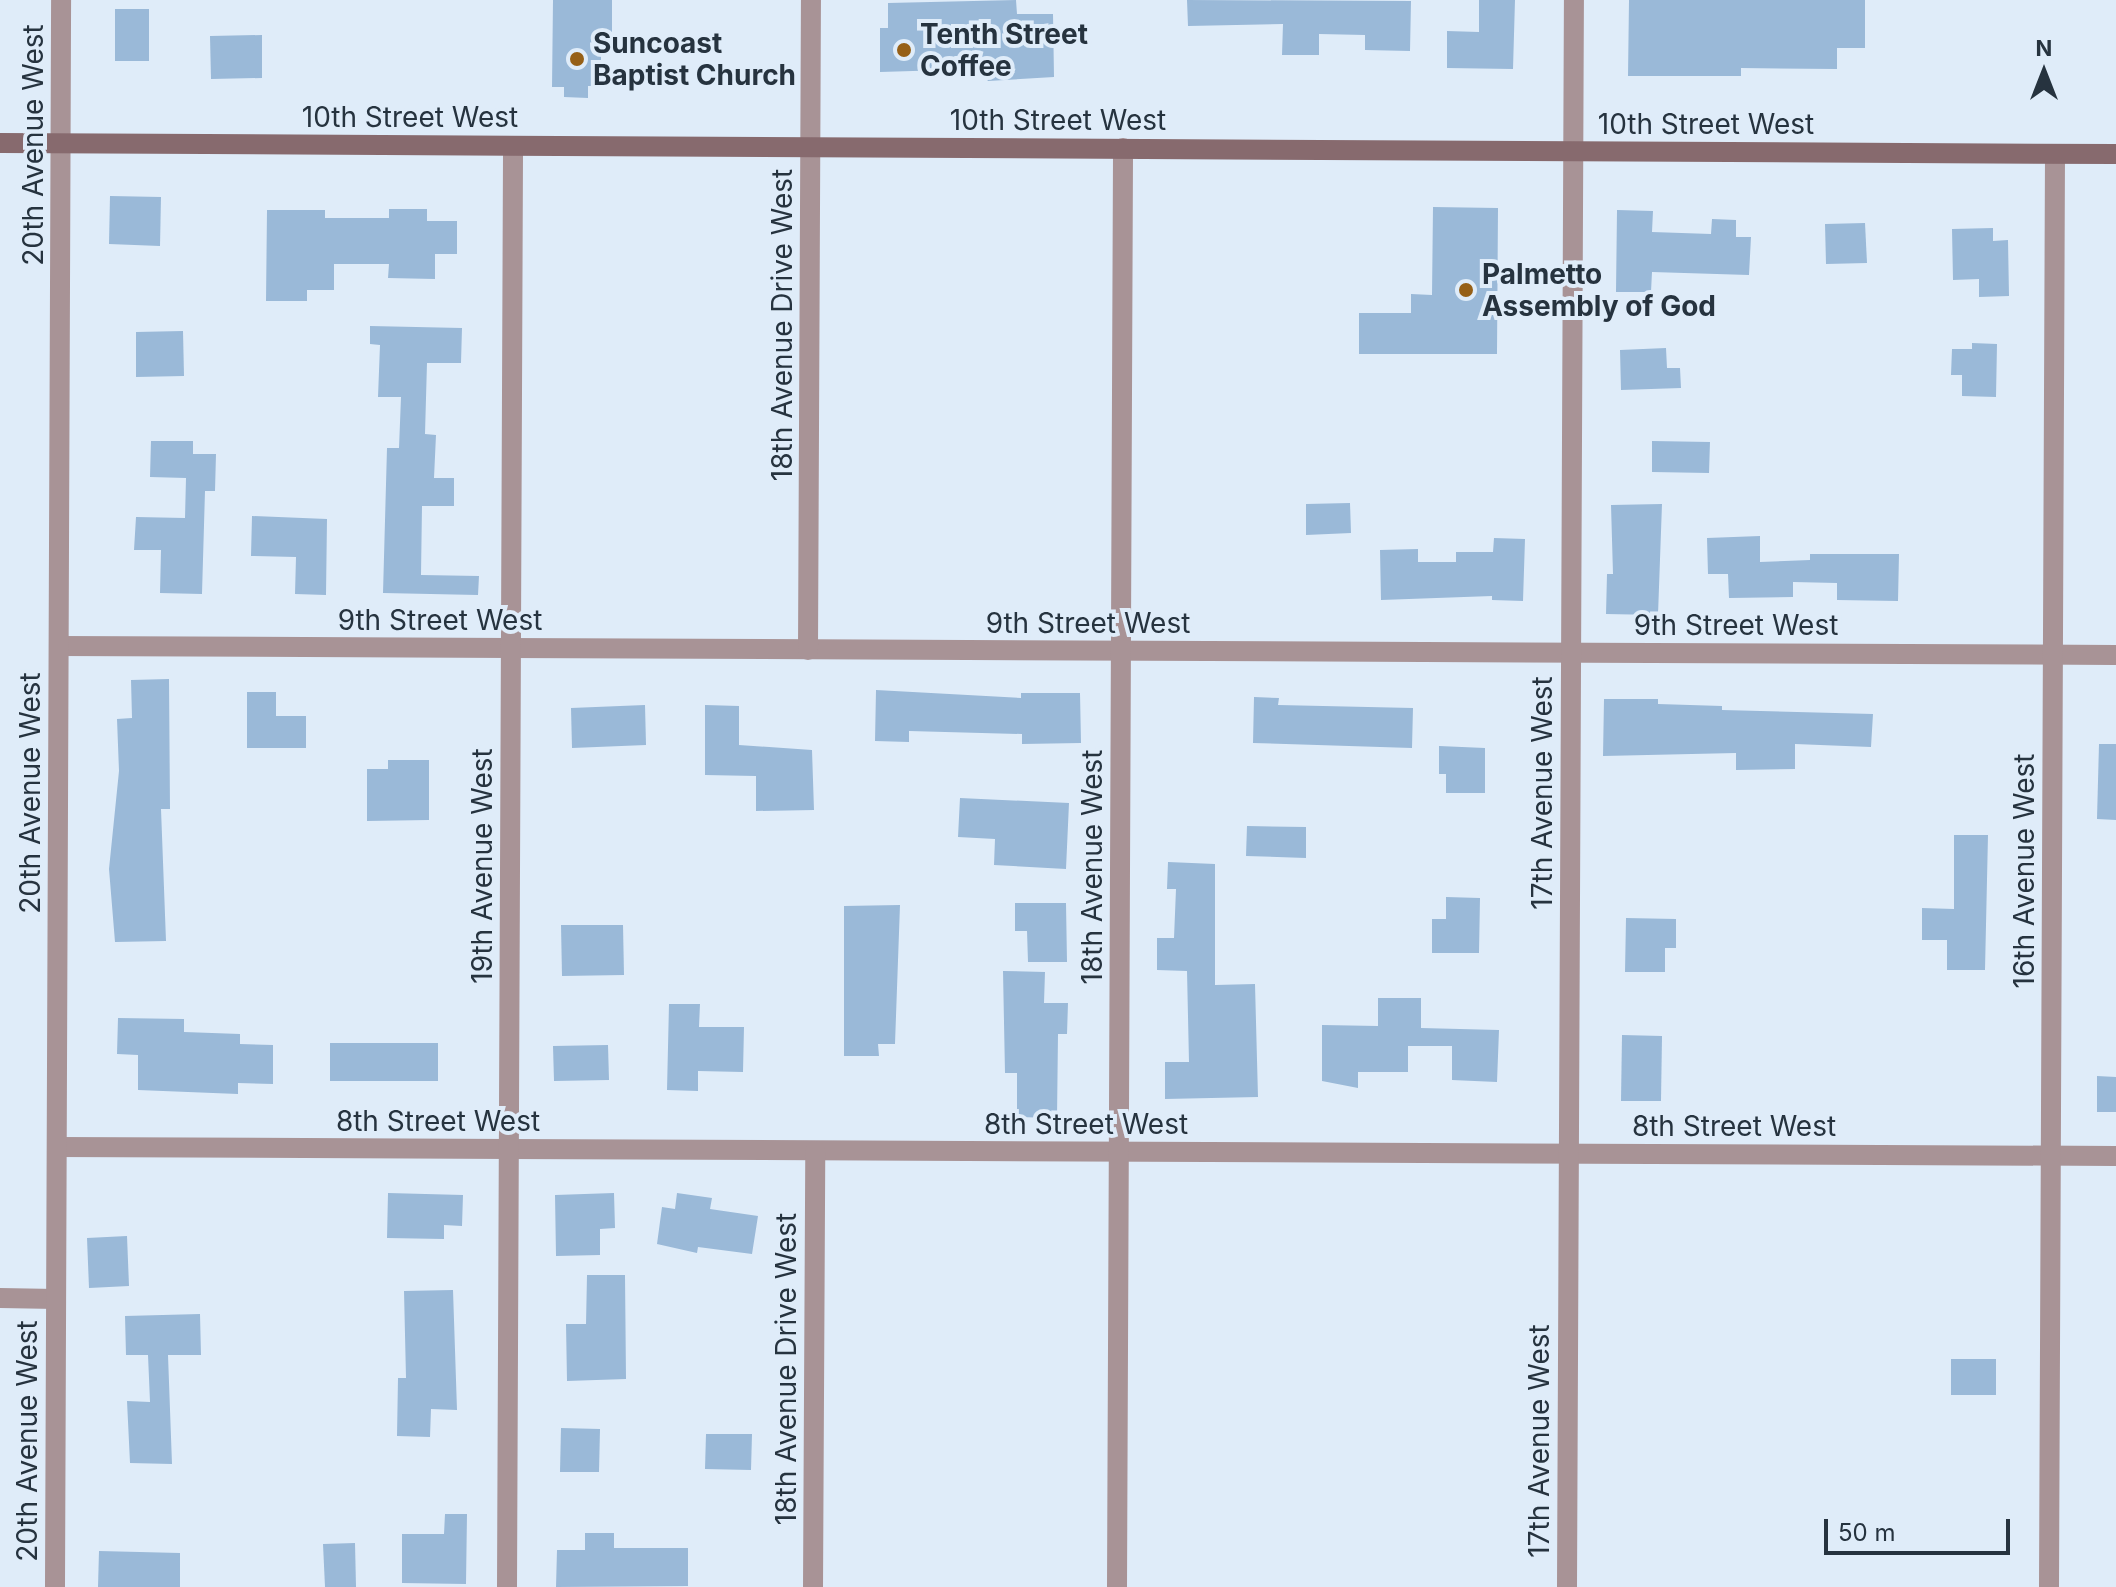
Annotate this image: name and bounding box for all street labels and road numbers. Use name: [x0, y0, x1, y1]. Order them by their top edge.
street label: 20th Avenue West: [16, 24, 50, 266]
street label: 10th Street West: [302, 100, 518, 134]
street label: 10th Street West: [950, 103, 1166, 137]
street label: 10th Street West: [1598, 107, 1814, 141]
street label: 18th Avenue Drive West: [765, 169, 799, 481]
street label: 9th Street West: [338, 603, 542, 637]
street label: 9th Street West: [986, 606, 1190, 640]
street label: 9th Street West: [1634, 608, 1838, 642]
street label: 20th Avenue West: [13, 672, 47, 914]
street label: 17th Avenue West: [1525, 676, 1559, 910]
street label: 19th Avenue West: [465, 748, 499, 984]
street label: 18th Avenue West: [1075, 750, 1109, 984]
street label: 16th Avenue West: [2007, 753, 2041, 989]
street label: 8th Street West: [336, 1104, 540, 1138]
street label: 8th Street West: [984, 1107, 1188, 1141]
street label: 8th Street West: [1632, 1109, 1836, 1143]
street label: 18th Avenue Drive West: [769, 1213, 803, 1525]
street label: 20th Avenue West: [10, 1320, 44, 1562]
street label: 17th Avenue West: [1522, 1324, 1556, 1558]

